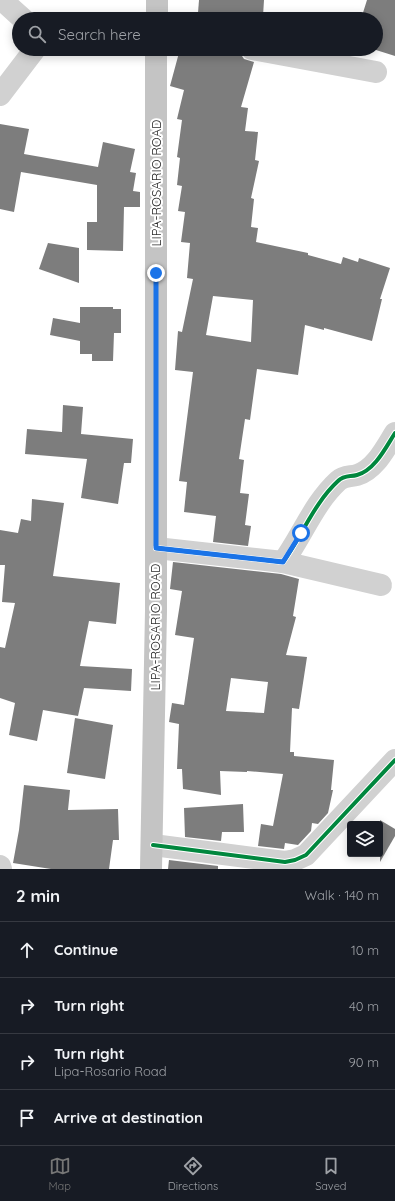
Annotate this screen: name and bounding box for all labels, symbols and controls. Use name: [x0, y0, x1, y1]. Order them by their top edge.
search box: [12, 12, 383, 56]
icon: search: [26, 23, 48, 45]
text: Search here: [58, 25, 141, 44]
street label: LIPA-ROSARIO ROAD: [148, 120, 164, 246]
route end: [147, 264, 165, 282]
route start: [292, 524, 310, 542]
street label: LIPA-ROSARIO ROAD: [147, 564, 163, 690]
map controls: [347, 821, 383, 857]
button: layers: [347, 821, 383, 857]
text: 2 min: [16, 885, 60, 906]
text: Walk · 140 m: [304, 887, 379, 903]
icon: ahead: [16, 939, 38, 961]
text: Continue: [54, 940, 118, 959]
text: 10 m: [351, 942, 379, 958]
icon: right: [16, 995, 38, 1017]
text: Turn right: [54, 996, 125, 1015]
text: 40 m: [349, 998, 379, 1014]
text: Turn right: [54, 1044, 125, 1063]
icon: right: [16, 1051, 38, 1073]
text: 90 m: [349, 1054, 379, 1070]
text: Lipa-Rosario Road: [54, 1063, 167, 1079]
icon: arrive: [16, 1107, 38, 1129]
text: Arrive at destination: [54, 1108, 203, 1127]
tab: Map: [48, 1155, 71, 1193]
tab: Directions: [168, 1155, 218, 1193]
tab: Saved: [315, 1155, 347, 1193]

